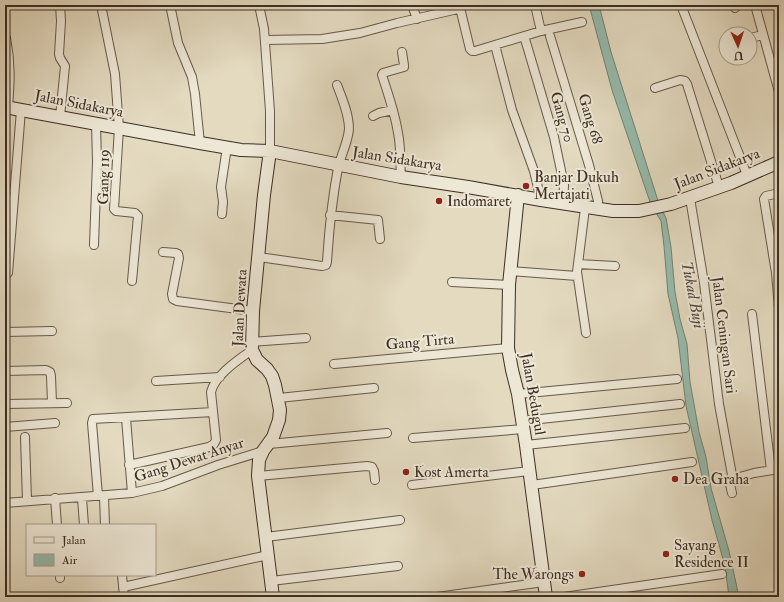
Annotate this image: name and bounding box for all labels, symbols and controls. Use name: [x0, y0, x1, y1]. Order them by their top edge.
north arrow: [718, 26, 758, 66]
text: U: [733, 49, 743, 62]
street label: Jalan Sidakarya: [32, 86, 126, 123]
street label: Gang 70: [546, 90, 578, 144]
street label: Gang 68: [573, 92, 607, 146]
street label: Jalan Sidakarya: [350, 142, 444, 177]
street label: Jalan Sidakarya: [671, 144, 764, 195]
street label: Gang 119: [94, 149, 114, 205]
place label: Banjar Dukuh Mertajati: [534, 168, 619, 204]
marker: Banjar Dukuh Mertajati: [521, 181, 531, 191]
place label: Indomaret: [447, 192, 510, 211]
marker: Indomaret: [434, 196, 444, 206]
water label: Tukad Buji: [677, 260, 709, 331]
street label: Jalan Dewata: [228, 268, 253, 348]
street label: Jalan Ceningan Sari: [706, 274, 741, 395]
street label: Gang Tirta: [385, 329, 456, 354]
street label: Jalan Bedugul: [515, 350, 550, 437]
street label: Gang Dewat Anyar: [132, 433, 247, 487]
place label: Kost Amerta: [414, 463, 489, 482]
marker: Kost Amerta: [401, 467, 411, 477]
place label: Dea Graha: [683, 470, 750, 489]
marker: Dea Graha: [670, 474, 680, 484]
legend: [26, 524, 156, 576]
text: Jalan: [61, 533, 86, 548]
place label: Sayang Residence II: [674, 536, 749, 572]
marker: Sayang Residence II: [661, 549, 671, 559]
text: Air: [61, 553, 78, 568]
place label: The Warongs: [492, 565, 574, 584]
marker: The Warongs: [577, 569, 587, 579]

